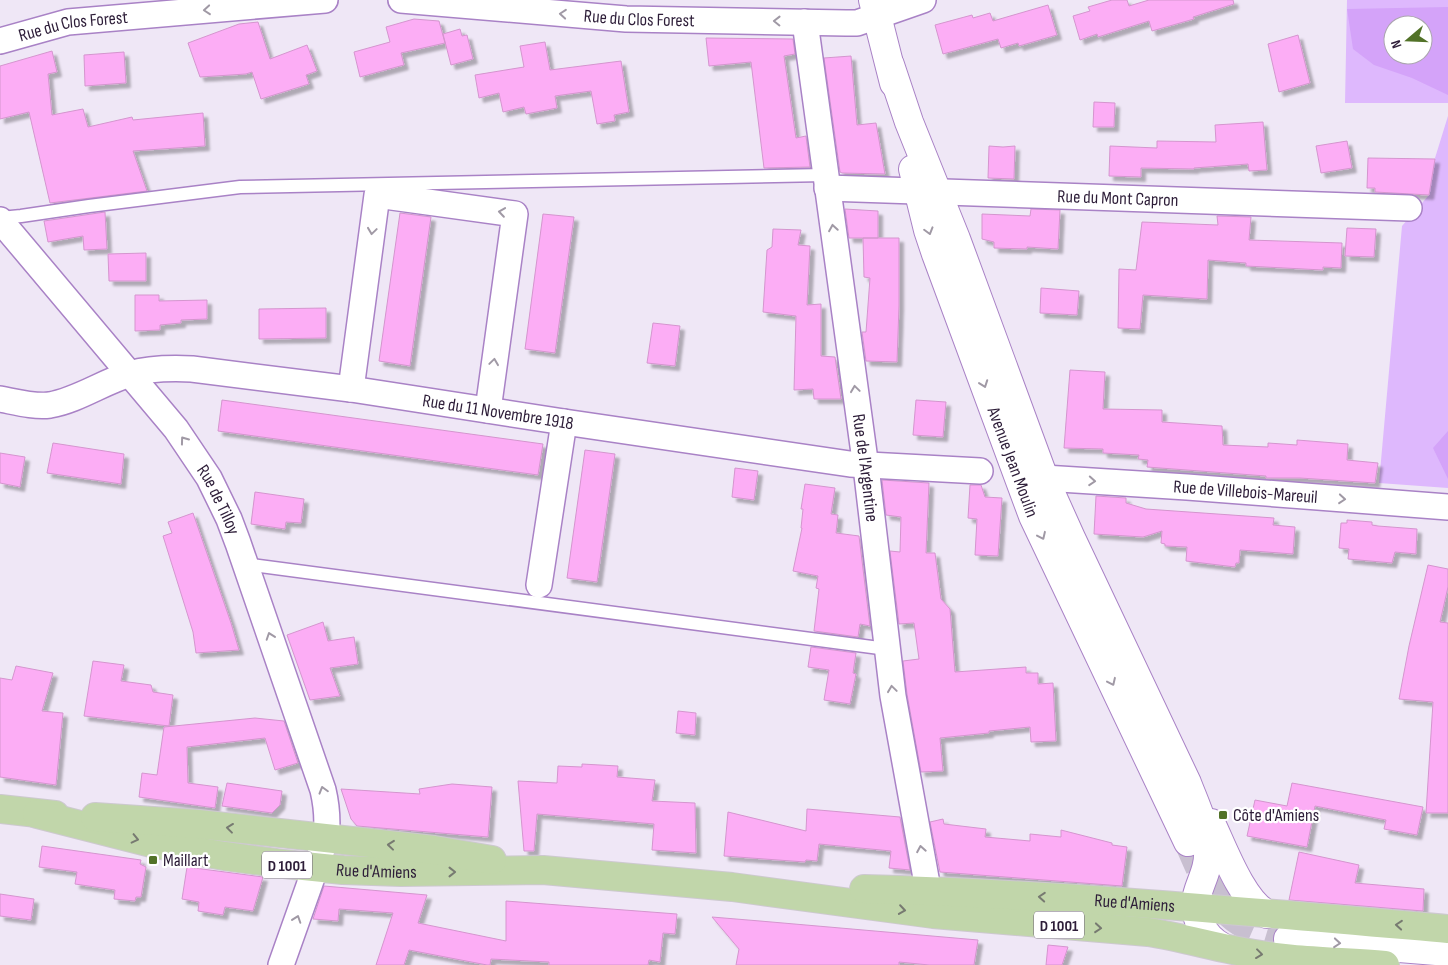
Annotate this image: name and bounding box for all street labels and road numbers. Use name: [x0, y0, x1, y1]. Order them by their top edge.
street label: Rue du Clos Forest: [583, 5, 695, 31]
street label: Rue du Clos Forest: [16, 7, 129, 46]
street label: Rue du Mont Capron: [1057, 186, 1179, 211]
street label: Rue du 11 Novembre 1918: [421, 390, 575, 434]
street label: Avenue Jean Moulin: [982, 403, 1043, 520]
street label: Rue de l'Argentine: [848, 413, 882, 523]
street label: Rue de Tilloy: [192, 461, 244, 538]
street label: Rue de Villebois-Mareuil: [1173, 476, 1318, 508]
road number: D 1001: [262, 852, 312, 878]
street label: Rue d'Amiens: [335, 859, 417, 883]
street label: Rue d'Amiens: [1094, 890, 1176, 917]
road number: D 1001: [1034, 912, 1084, 938]

